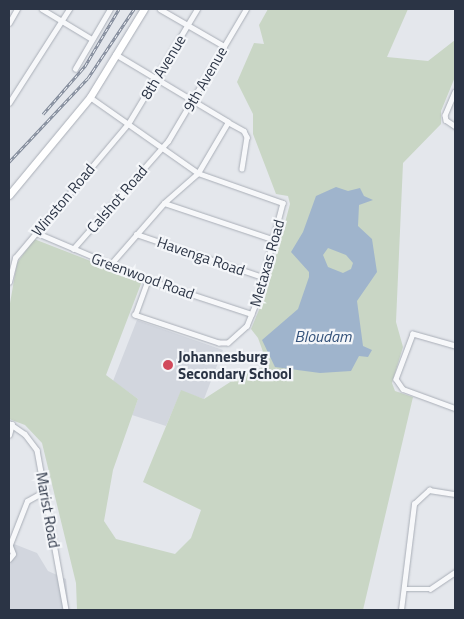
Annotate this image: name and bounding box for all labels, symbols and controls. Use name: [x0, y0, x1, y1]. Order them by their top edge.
street label: 8th Avenue: [137, 32, 189, 102]
street label: 9th Avenue: [179, 43, 231, 115]
street label: Winston Road: [28, 160, 98, 240]
street label: Calshot Road: [83, 162, 151, 236]
street label: Metaxas Road: [246, 217, 288, 309]
street label: Havenga Road: [155, 233, 247, 279]
street label: Greenwood Road: [89, 249, 197, 303]
water label: Bloudam: [295, 326, 351, 346]
place label: Johannesburg Secondary School: [178, 347, 292, 382]
marker: Johannesburg Secondary School: [162, 359, 174, 371]
street label: Marist Road: [32, 471, 64, 549]

